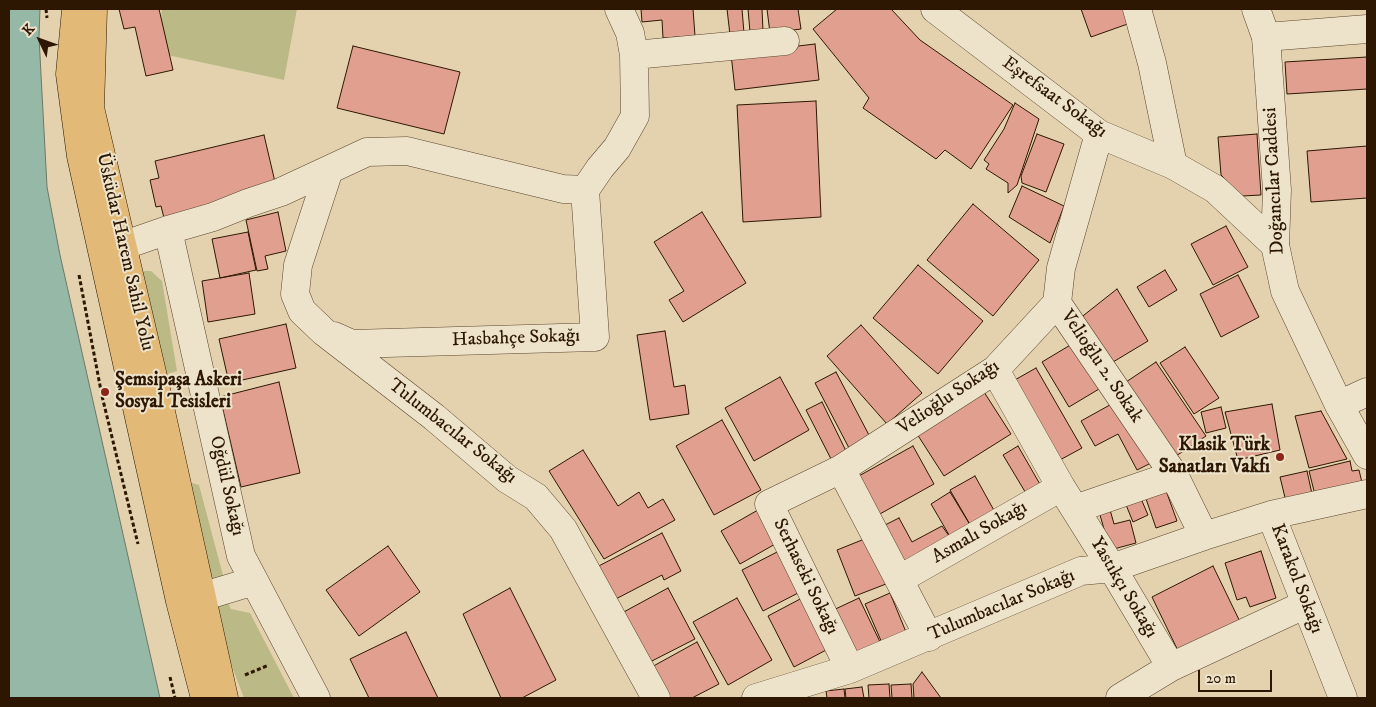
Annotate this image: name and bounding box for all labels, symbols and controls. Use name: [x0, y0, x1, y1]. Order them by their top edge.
north arrow: [15, 15, 65, 65]
text: K: [19, 20, 39, 40]
street label: Eşrefsaat Sokağı: [997, 52, 1111, 144]
street label: Doğancılar Caddesi: [1260, 107, 1290, 255]
street label: Üsküdar Harem Sahil Yolu: [90, 151, 158, 353]
street label: Velioğlu 2. Sokak: [1055, 306, 1147, 428]
street label: Hasbahçe Sokağı: [452, 325, 580, 353]
street label: Velioğlu Sokağı: [894, 356, 1004, 440]
place label: Şemsipaşa Askeri Sosyal Tesisleri: [115, 370, 242, 414]
street label: Tulumbacılar Sokağı: [383, 375, 521, 489]
marker: Şemsipaşa Askeri Sosyal Tesisleri: [99, 386, 111, 398]
street label: Oğdül Sokağı: [203, 434, 249, 538]
place label: Klasik Türk Sanatları Vakfı: [1159, 435, 1270, 479]
marker: Klasik Türk Sanatları Vakfı: [1274, 451, 1286, 463]
street label: Asmalı Sokağı: [928, 497, 1032, 569]
street label: Serhaseki Sokağı: [767, 515, 843, 639]
street label: Karakol Sokağı: [1265, 521, 1327, 637]
street label: Yastıkçı Sokağı: [1084, 534, 1162, 642]
street label: Tulumbacılar Sokağı: [925, 565, 1079, 647]
scale bar: [1201, 660, 1275, 692]
text: 20 m: [1206, 669, 1236, 688]

